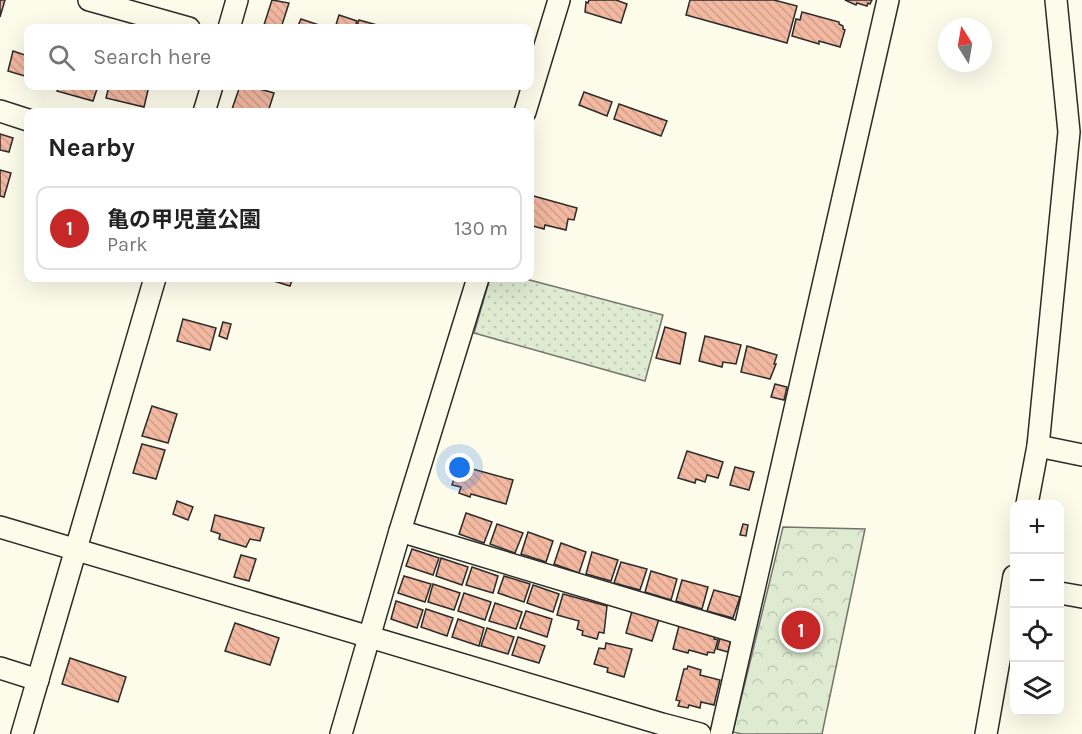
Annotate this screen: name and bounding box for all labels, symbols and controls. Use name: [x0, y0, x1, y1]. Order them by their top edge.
north arrow: [938, 18, 992, 72]
search box: [24, 24, 534, 90]
icon: search: [45, 41, 78, 74]
text: Search here: [93, 44, 211, 70]
text: Nearby: [48, 132, 135, 163]
text: 亀の甲児童公園: [107, 207, 261, 233]
text: 1: [66, 217, 73, 240]
text: 130 m: [454, 217, 508, 240]
text: Park: [107, 233, 148, 256]
your location: [445, 453, 474, 482]
map controls: [1010, 500, 1064, 716]
button: +: [1010, 500, 1064, 554]
button: −: [1010, 554, 1064, 608]
pin: 1: [782, 608, 820, 652]
button: locate: [1010, 608, 1064, 662]
button: layers: [1010, 662, 1064, 716]

